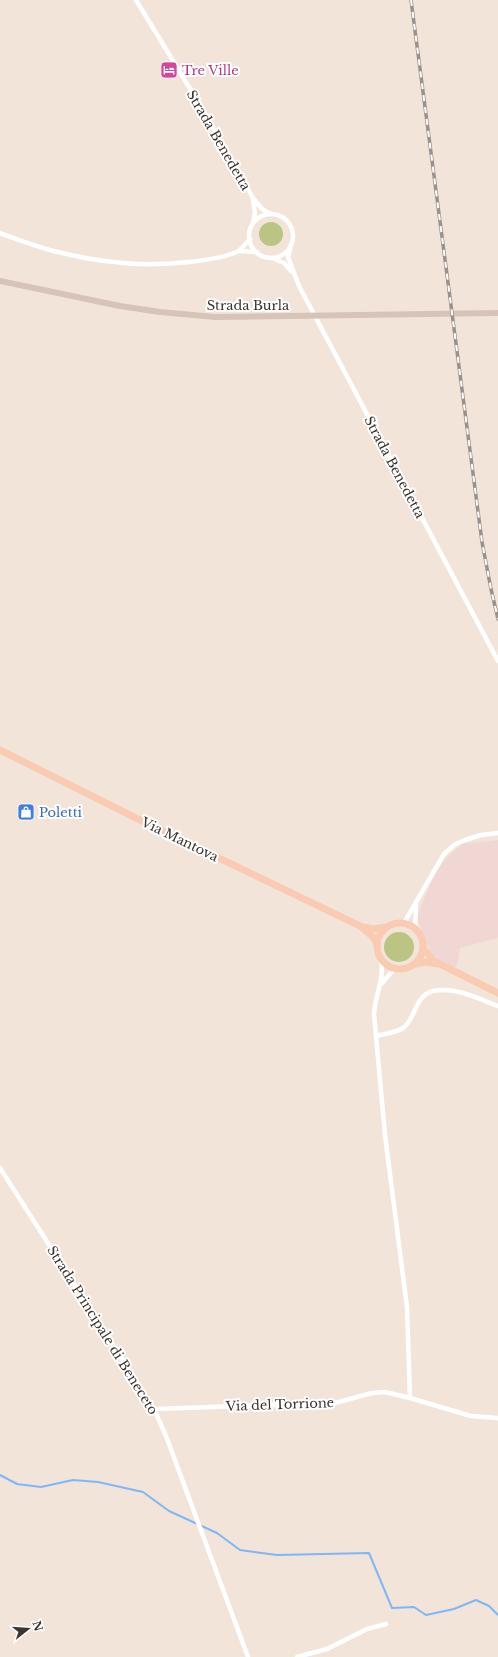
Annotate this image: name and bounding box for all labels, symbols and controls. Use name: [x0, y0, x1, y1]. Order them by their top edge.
hotel icon: Tre Ville: [159, 60, 179, 80]
place label: Tre Ville: [182, 62, 239, 79]
street label: Strada Benedetta: [183, 87, 255, 194]
street label: Strada Burla: [207, 297, 290, 314]
street label: Strada Benedetta: [360, 413, 429, 522]
shop icon: Poletti: [16, 802, 36, 822]
place label: Poletti: [39, 804, 83, 821]
street label: Via Mantova: [137, 813, 222, 866]
street label: Strada Principale di Beneceto: [43, 1243, 162, 1418]
street label: Via del Torrione: [225, 1394, 334, 1415]
north arrow: [8, 1609, 48, 1649]
text: N: [29, 1619, 46, 1634]

